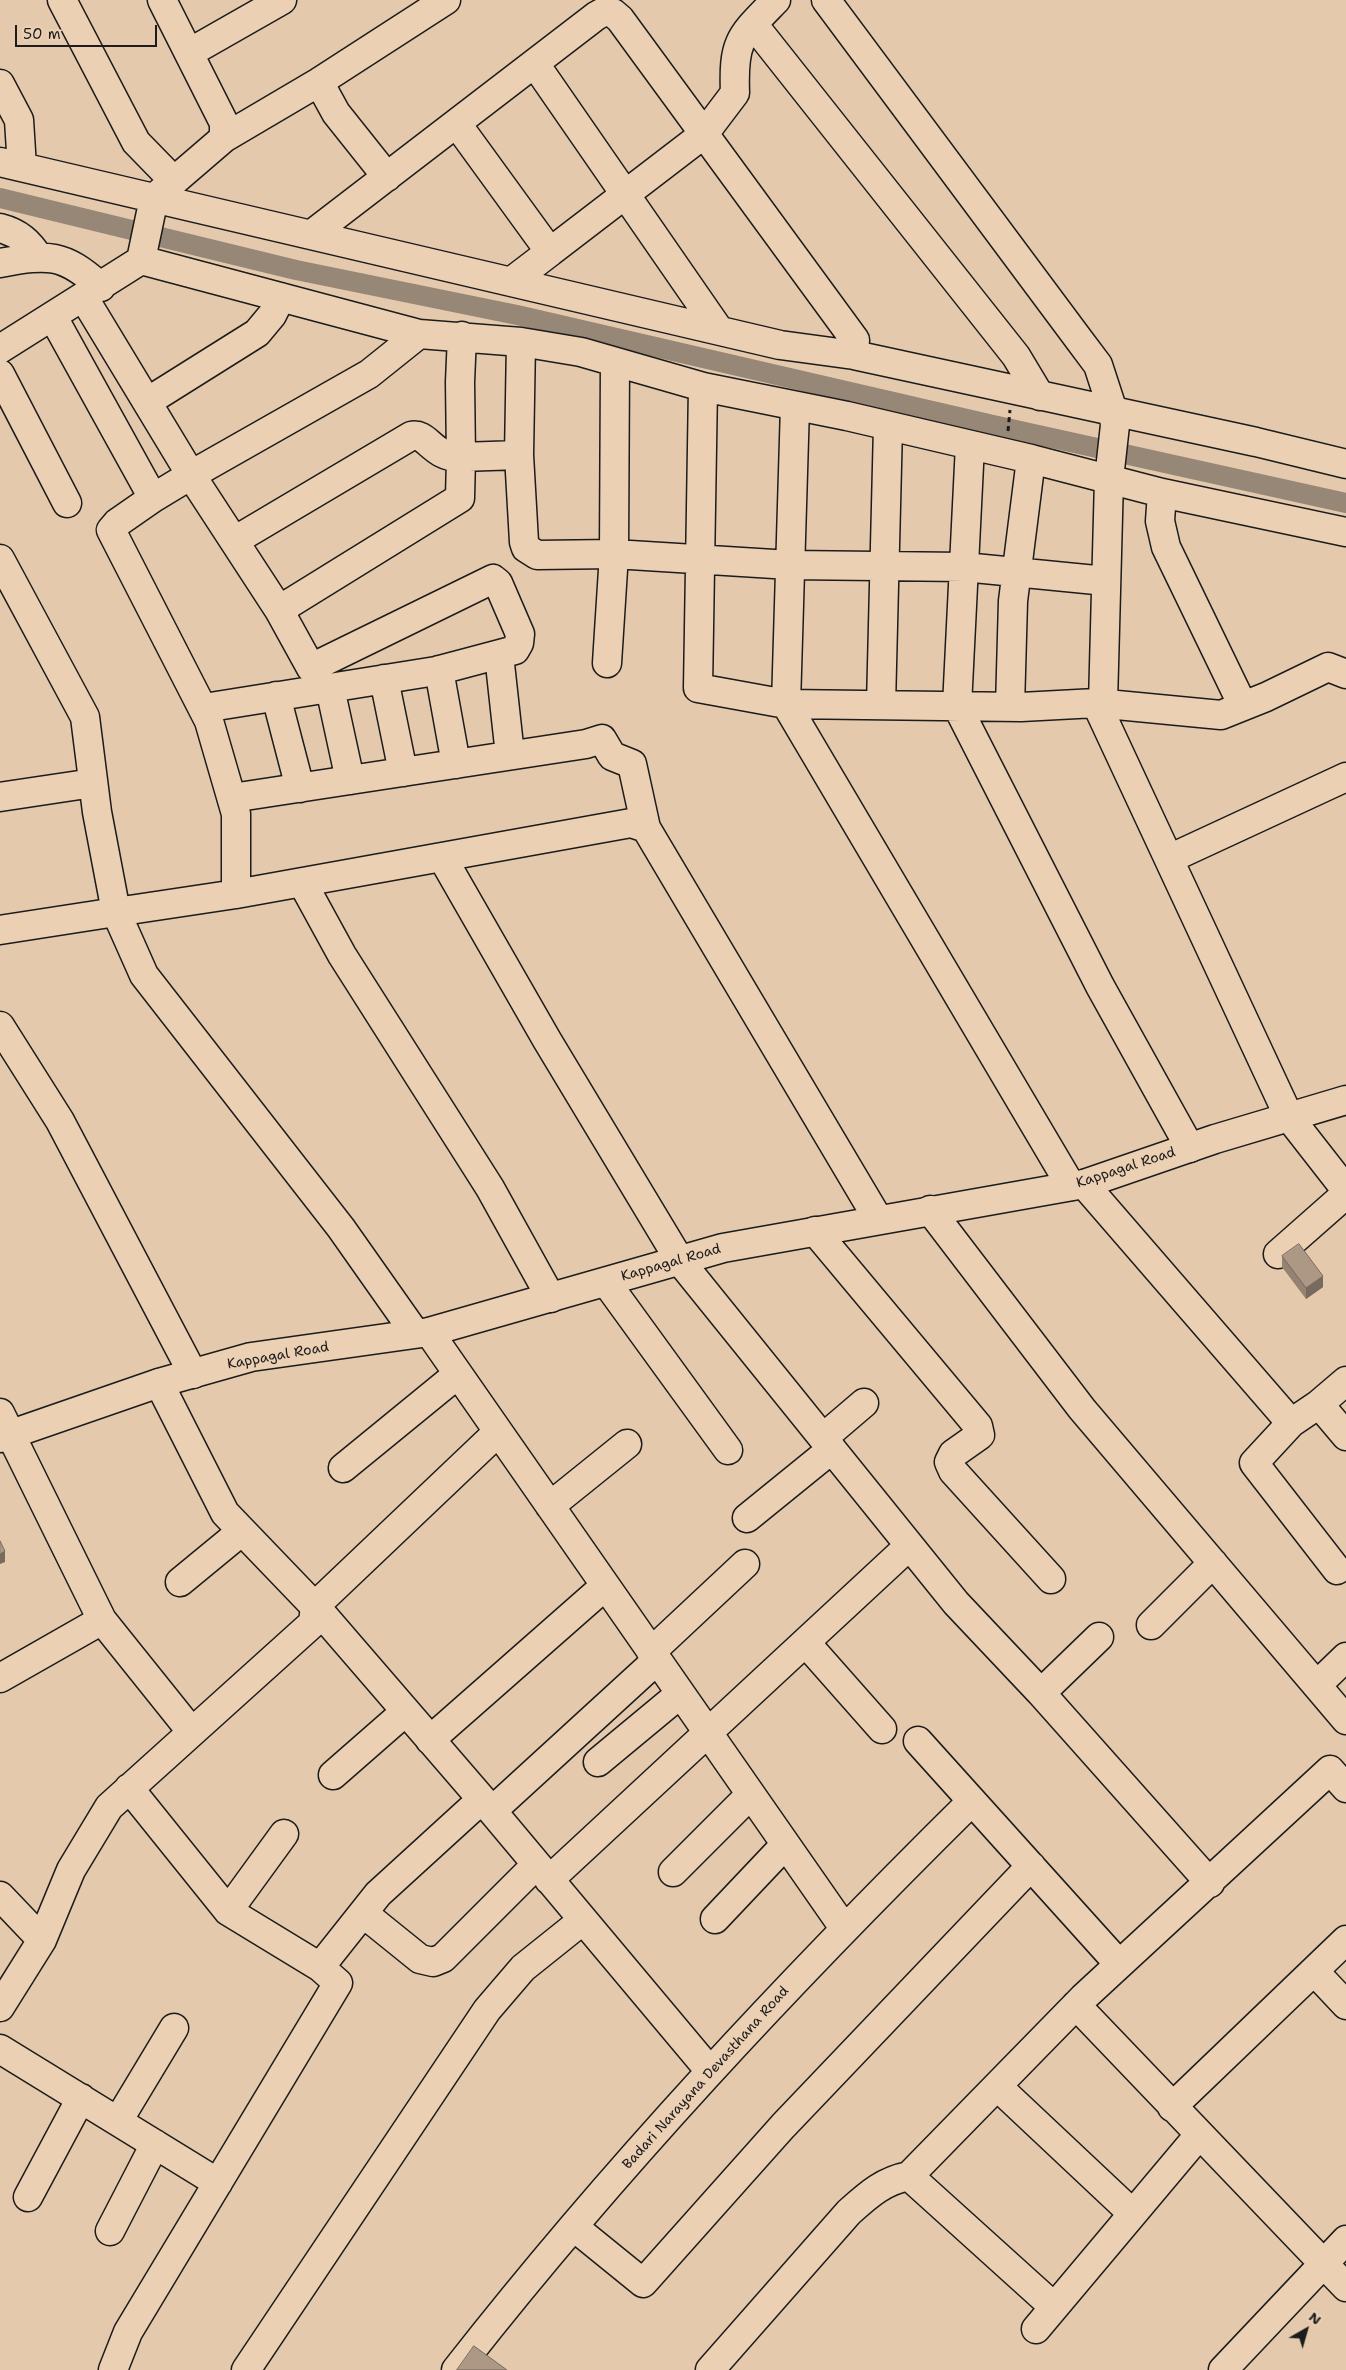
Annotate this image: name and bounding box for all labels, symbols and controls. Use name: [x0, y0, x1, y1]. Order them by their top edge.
scale bar: [18, 15, 160, 47]
text: 50 m: [23, 24, 61, 44]
street label: Kappagal Road: [1074, 1144, 1178, 1192]
street label: Kappagal Road: [619, 1241, 723, 1285]
street label: Kappagal Road: [226, 1339, 330, 1373]
street label: Badari Narayana Devasthana Road: [619, 1983, 793, 2173]
north arrow: [1281, 2305, 1331, 2355]
text: N: [1305, 2308, 1325, 2329]

